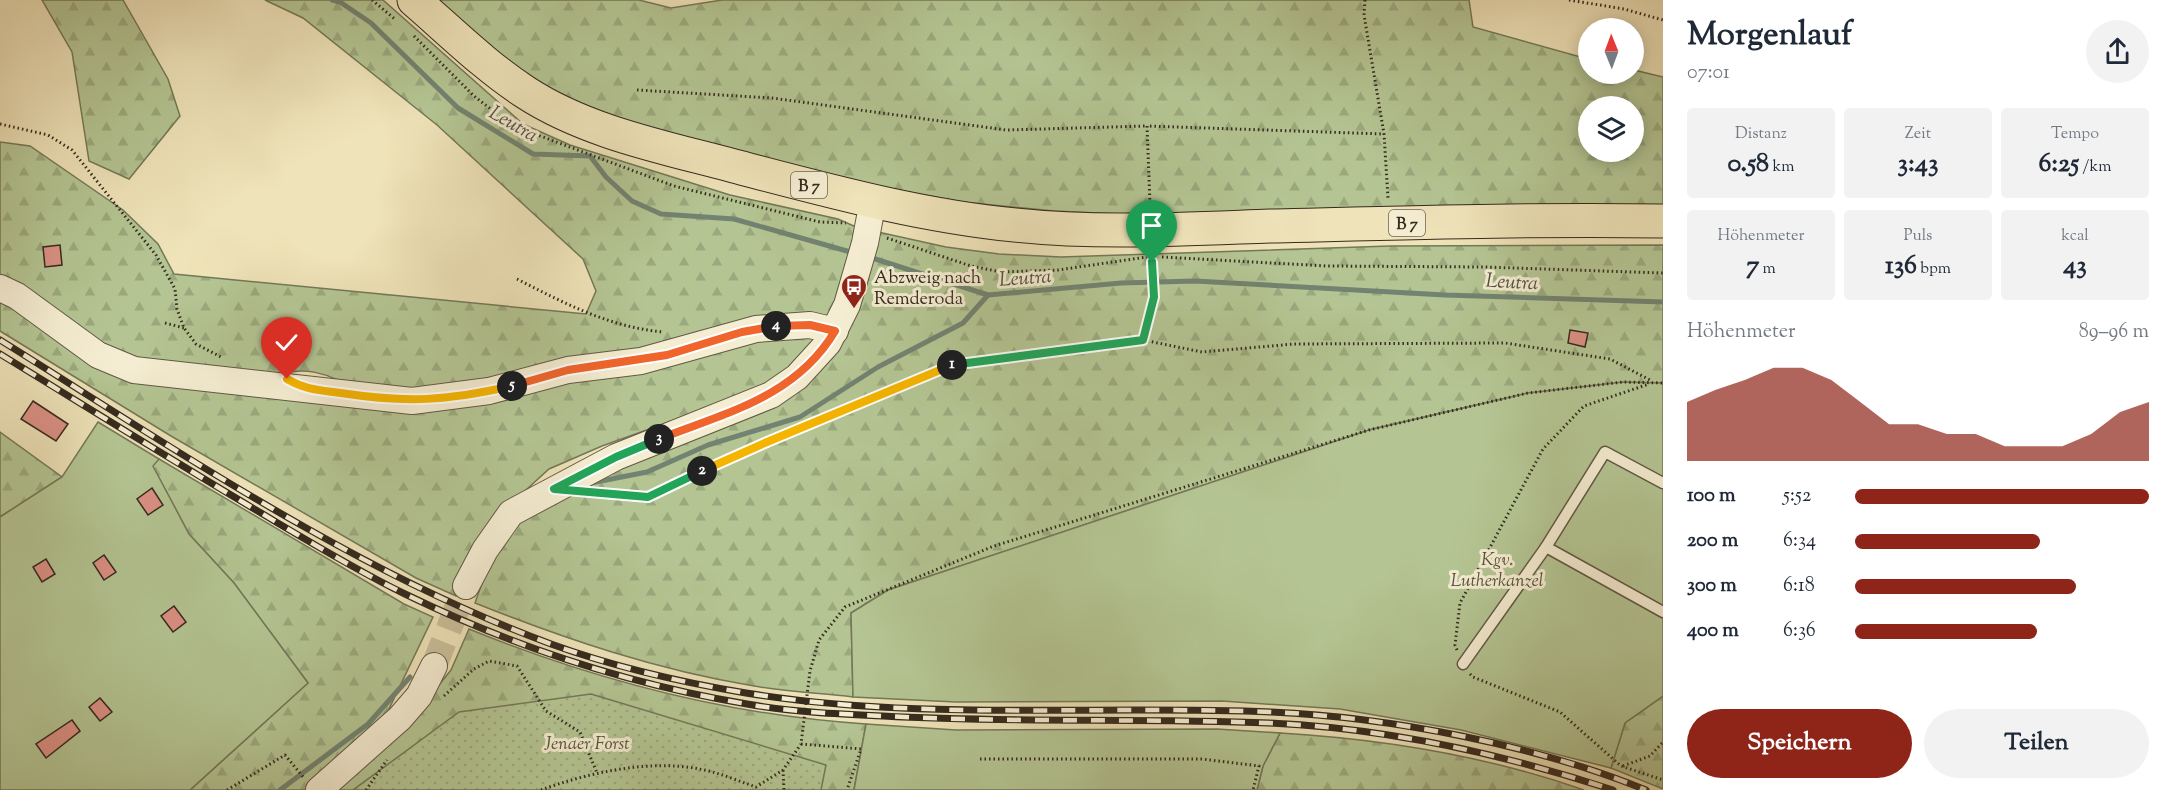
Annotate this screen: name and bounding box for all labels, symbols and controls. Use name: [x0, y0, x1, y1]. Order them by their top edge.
text: Morgenlauf: [1687, 12, 1852, 60]
north arrow: [1578, 18, 1644, 84]
map controls: [1578, 18, 1644, 162]
button: share: [2086, 20, 2149, 83]
text: 07:01: [1687, 59, 1730, 88]
button: layers: [1578, 96, 1644, 162]
water label: Leutra: [483, 99, 543, 151]
text: Distanz: [1735, 123, 1787, 146]
text: Zeit: [1905, 123, 1931, 146]
text: Tempo: [2051, 123, 2099, 146]
text: 0.58: [1728, 146, 1769, 183]
text: 3:43: [1898, 146, 1938, 183]
text: 6:25: [2039, 146, 2079, 183]
text: km: [1769, 156, 1794, 179]
text: /km: [2079, 156, 2111, 179]
road number: B 7: [791, 172, 827, 198]
pin: [1126, 200, 1177, 262]
icon: arrive: [1135, 209, 1168, 242]
road number: B 7: [1389, 210, 1425, 236]
text: Höhenmeter: [1718, 225, 1804, 248]
text: Puls: [1904, 225, 1932, 248]
text: kcal: [2061, 225, 2089, 248]
text: 7: [1746, 248, 1759, 285]
text: 136: [1885, 248, 1917, 285]
text: 43: [2063, 248, 2087, 285]
text: m: [1759, 258, 1776, 281]
text: bpm: [1917, 258, 1951, 281]
water label: Leutra: [998, 263, 1052, 296]
place label: Abzweig nach Remderoda: [874, 266, 982, 313]
water label: Leutra: [1485, 268, 1539, 299]
bus stop icon: Abzweig nach Remderoda: [839, 272, 869, 310]
pin: 4: [761, 311, 791, 341]
text: 4: [772, 314, 780, 337]
pin: [261, 317, 312, 379]
text: Höhenmeter: [1687, 318, 1796, 347]
text: 89–96 m: [2079, 318, 2149, 347]
icon: check: [270, 326, 303, 359]
pin: 1: [937, 350, 967, 380]
text: 1: [949, 353, 955, 376]
pin: 5: [497, 371, 527, 401]
text: 5: [509, 374, 515, 397]
pin: 3: [644, 424, 674, 454]
text: 3: [656, 427, 662, 450]
pin: 2: [687, 456, 717, 486]
text: 2: [698, 459, 706, 482]
text: 100 m: [1687, 482, 1736, 511]
text: 5:52: [1783, 482, 1811, 511]
text: 200 m: [1687, 527, 1738, 556]
text: 6:34: [1783, 527, 1816, 556]
park label: Kgv. Lutherkanzel: [1451, 548, 1544, 595]
text: 300 m: [1687, 572, 1737, 601]
text: 6:18: [1783, 572, 1815, 601]
text: 400 m: [1687, 617, 1739, 646]
text: 6:36: [1783, 617, 1816, 646]
button: Speichern: [1687, 709, 1912, 778]
button: Teilen: [1924, 709, 2149, 778]
park label: Jenaer Forst: [543, 732, 630, 758]

